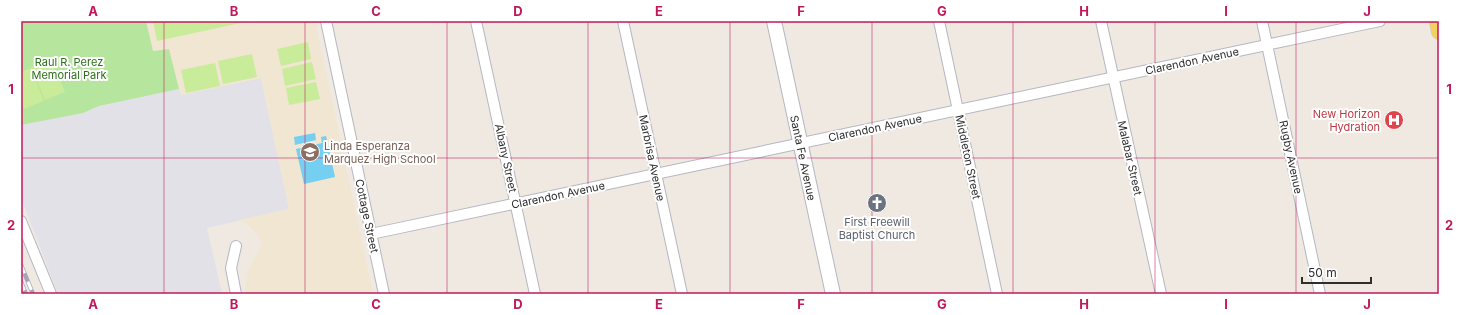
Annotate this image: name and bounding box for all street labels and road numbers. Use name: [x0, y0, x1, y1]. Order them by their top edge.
street label: Clarendon Avenue: [1144, 44, 1240, 78]
street label: Clarendon Avenue: [827, 111, 923, 145]
street label: Marbrisa Avenue: [636, 114, 668, 202]
street label: Santa Fe Avenue: [787, 114, 819, 202]
street label: Middleton Street: [952, 114, 984, 201]
street label: Malabar Street: [1115, 119, 1145, 197]
street label: Rugby Avenue: [1276, 119, 1306, 195]
street label: Albany Street: [492, 122, 520, 194]
street label: Cottage Street: [352, 178, 382, 255]
street label: Clarendon Avenue: [510, 178, 606, 212]

